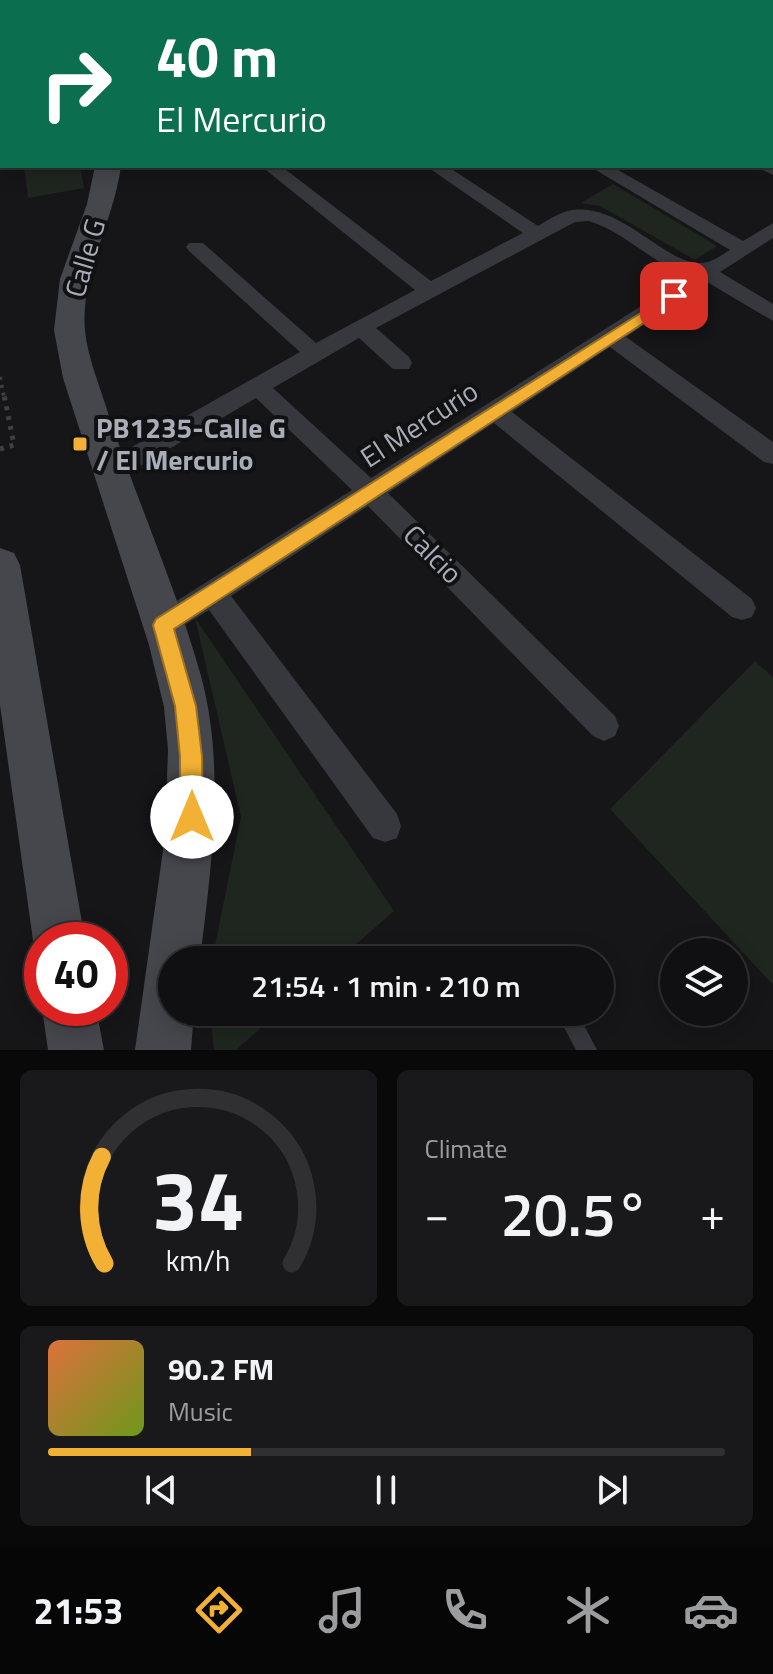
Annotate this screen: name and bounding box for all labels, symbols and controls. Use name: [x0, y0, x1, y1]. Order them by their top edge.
text: 40 m: [156, 14, 278, 99]
icon: right: [24, 32, 128, 136]
text: El Mercurio: [156, 91, 327, 146]
street label: Calle G: [53, 214, 116, 302]
pin: [640, 262, 708, 330]
icon: arrive: [652, 274, 696, 318]
street label: El Mercurio: [351, 369, 486, 478]
place label: PB1235-Calle G / El Mercurio: [96, 406, 286, 481]
marker: PB1235-Calle G / El Mercurio: [71, 435, 89, 453]
street label: Calcio: [394, 514, 473, 593]
position arrow: [150, 775, 234, 859]
speed limit sign: 40: [24, 922, 128, 1026]
map controls: [660, 938, 748, 1026]
button: layers: [660, 938, 748, 1026]
text: 21:54 · 1 min · 210 m: [251, 963, 521, 1009]
text: Climate: [425, 1129, 507, 1168]
text: 34: [152, 1136, 245, 1262]
text: 20.5°: [500, 1168, 649, 1259]
text: −: [425, 1180, 449, 1247]
text: +: [700, 1180, 725, 1247]
text: km/h: [166, 1239, 231, 1282]
text: 90.2 FM: [168, 1346, 274, 1392]
text: Music: [168, 1392, 233, 1431]
icon: previous: [139, 1468, 183, 1512]
icon: pause: [364, 1468, 408, 1512]
icon: next: [590, 1468, 634, 1512]
icon: directions: [191, 1582, 247, 1638]
icon: music: [314, 1582, 370, 1638]
icon: phone: [437, 1582, 493, 1638]
icon: climate: [560, 1582, 616, 1638]
icon: car: [683, 1582, 739, 1638]
text: 21:53: [34, 1583, 123, 1638]

